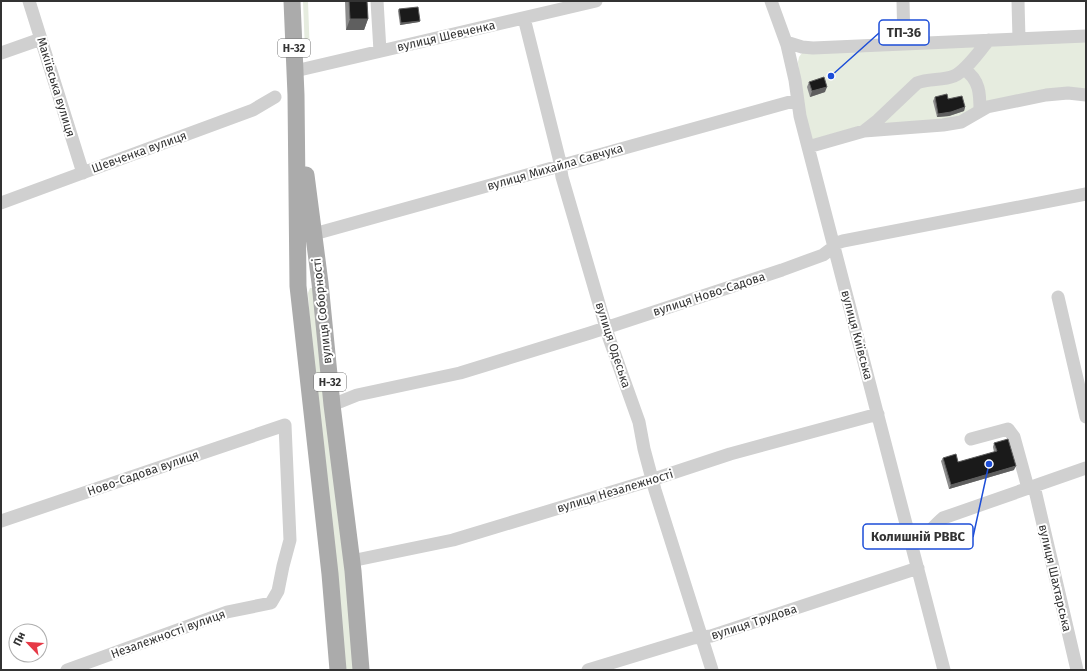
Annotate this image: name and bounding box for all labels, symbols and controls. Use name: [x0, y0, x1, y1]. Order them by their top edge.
street label: вулиця Шевченка: [396, 18, 496, 54]
callout: ТП-36: [879, 20, 929, 45]
text: ТП-36: [887, 25, 921, 40]
street label: Макіївська вулиця: [34, 35, 78, 139]
road number: Н-32: [278, 39, 310, 57]
street label: Шевченка вулиця: [89, 128, 189, 176]
street label: вулиця Михайла Савчука: [485, 141, 625, 193]
street label: вулиця Соборності: [309, 257, 335, 365]
street label: вулиця Ново-Садова: [651, 269, 767, 319]
street label: вулиця Київська: [838, 289, 876, 381]
street label: вулиця Одеська: [593, 300, 633, 390]
road number: Н-32: [314, 373, 346, 391]
street label: Ново-Садова вулиця: [85, 447, 201, 499]
street label: вулиця Незалежності: [555, 467, 675, 515]
street label: вулиця Шахтарська: [1036, 523, 1074, 633]
callout: Колишній РВВС: [863, 524, 973, 549]
text: Колишній РВВС: [871, 529, 965, 544]
street label: вулиця Трудова: [709, 602, 799, 642]
street label: Незалежності вулиця: [109, 607, 227, 661]
north arrow: [8, 623, 48, 663]
text: Пн: [11, 630, 28, 648]

